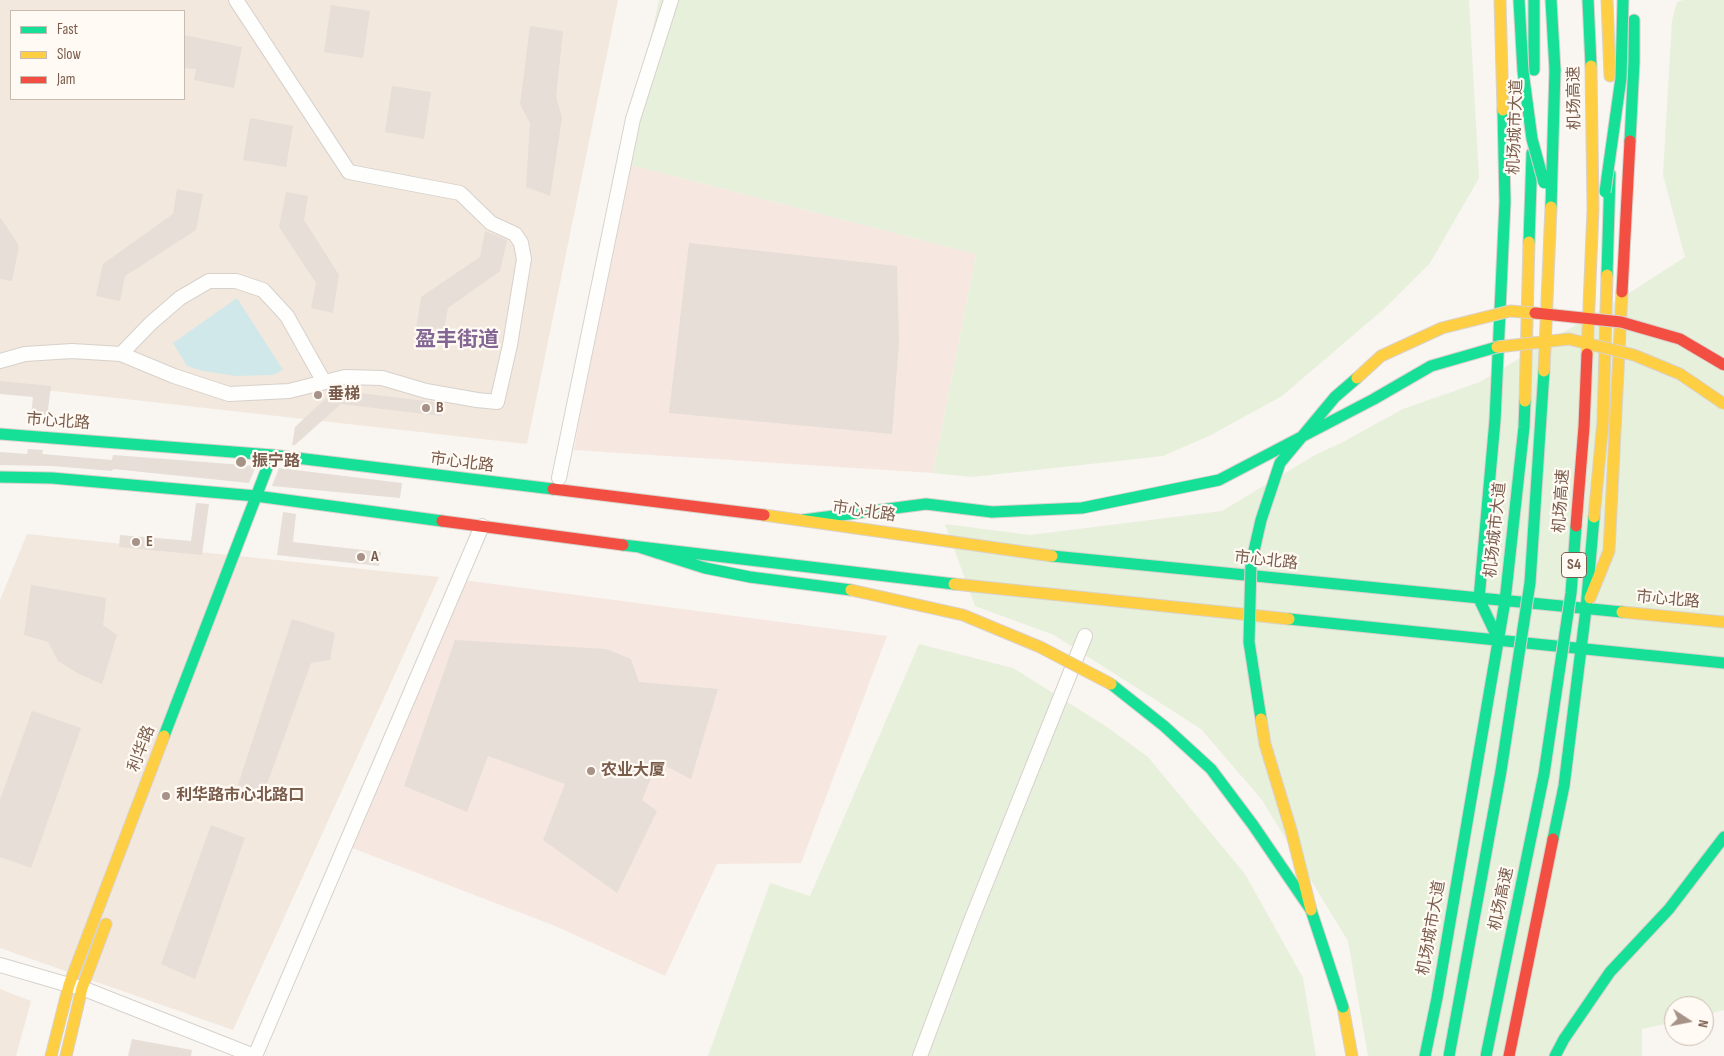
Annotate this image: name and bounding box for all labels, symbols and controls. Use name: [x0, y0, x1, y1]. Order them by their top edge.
legend: [10, 10, 185, 100]
text: Fast: [57, 20, 78, 39]
text: Slow: [57, 45, 81, 64]
street label: 机场高速: [1565, 66, 1585, 130]
text: Jam: [57, 70, 75, 89]
street label: 机场城市大道: [1505, 79, 1527, 175]
district label: 盈丰街道: [415, 328, 499, 354]
place label: 垂梯: [328, 385, 360, 405]
marker: 垂梯: [312, 389, 324, 401]
place label: B: [436, 398, 444, 418]
marker: B: [420, 402, 432, 414]
street label: 市心北路: [25, 410, 91, 434]
street label: 市心北路: [429, 450, 495, 476]
place label: 振宁路: [252, 452, 300, 472]
marker: 振宁路: [234, 455, 248, 469]
street label: 机场高速: [1550, 468, 1574, 534]
street label: 机场城市大道: [1481, 481, 1511, 579]
street label: 市心北路: [831, 498, 897, 526]
place label: E: [146, 532, 153, 552]
marker: E: [130, 536, 142, 548]
place label: A: [371, 547, 379, 567]
street label: 市心北路: [1233, 548, 1299, 574]
marker: A: [355, 551, 367, 563]
road number: S4: [1562, 552, 1586, 578]
street label: 市心北路: [1635, 588, 1701, 612]
street label: 利华路: [124, 723, 160, 775]
place label: 农业大厦: [601, 761, 665, 781]
marker: 农业大厦: [585, 765, 597, 777]
place label: 利华路市心北路口: [176, 786, 304, 806]
marker: 利华路市心北路口: [160, 790, 172, 802]
street label: 机场高速: [1486, 866, 1518, 932]
street label: 机场城市大道: [1414, 879, 1450, 977]
north arrow: [1664, 996, 1714, 1046]
text: N: [1694, 1018, 1712, 1029]

